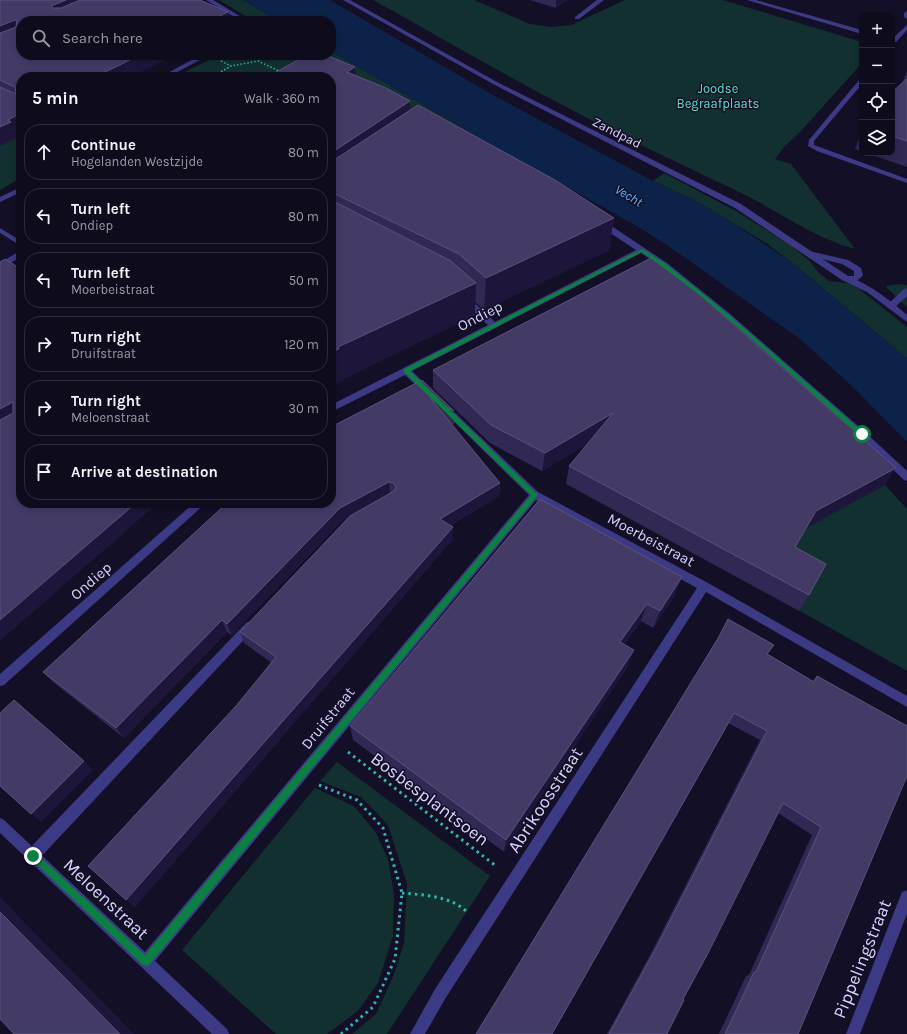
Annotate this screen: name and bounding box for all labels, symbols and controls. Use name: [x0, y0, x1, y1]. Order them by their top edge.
map controls: [859, 12, 895, 156]
button: +: [859, 12, 895, 48]
search box: [16, 16, 336, 60]
icon: search: [30, 27, 52, 49]
text: Search here: [62, 29, 143, 47]
button: −: [859, 48, 895, 84]
park label: Joodse Begraafplaats: [677, 81, 760, 111]
button: locate: [859, 84, 895, 120]
text: 5 min: [32, 88, 79, 108]
text: Walk · 360 m: [244, 91, 320, 106]
street label: Zandpad: [590, 114, 644, 151]
button: layers: [859, 120, 895, 156]
text: Continue: [71, 136, 136, 154]
icon: ahead: [33, 141, 55, 163]
text: 80 m: [288, 145, 319, 160]
text: Hogelanden Westzijde: [71, 154, 203, 169]
water label: Vecht: [612, 181, 646, 210]
text: Turn left: [71, 200, 130, 218]
icon: left: [33, 205, 55, 227]
text: 80 m: [288, 209, 319, 224]
text: Ondiep: [71, 218, 113, 233]
text: Turn left: [71, 264, 130, 282]
icon: left: [33, 269, 55, 291]
text: 50 m: [289, 273, 319, 288]
text: Moerbeistraat: [71, 282, 154, 297]
street label: Ondiep: [454, 297, 506, 335]
text: Turn right: [71, 328, 141, 346]
icon: right: [33, 333, 55, 355]
text: 120 m: [284, 337, 319, 352]
text: Druifstraat: [71, 346, 136, 361]
text: Turn right: [71, 392, 141, 410]
icon: right: [33, 397, 55, 419]
text: 30 m: [288, 401, 319, 416]
text: Meloenstraat: [71, 410, 150, 425]
route start: [853, 425, 871, 443]
icon: arrive: [33, 461, 55, 483]
text: Arrive at destination: [71, 463, 218, 481]
street label: Moerbeistraat: [604, 509, 698, 571]
street label: Ondiep: [67, 558, 115, 604]
street label: Druifstraat: [297, 683, 359, 753]
street label: Abrikoosstraat: [503, 743, 587, 857]
street label: Bosbesplantsoen: [367, 747, 493, 851]
route end: [24, 847, 42, 865]
street label: Meloenstraat: [59, 854, 153, 944]
street label: Pippelingstraat: [828, 896, 896, 1022]

